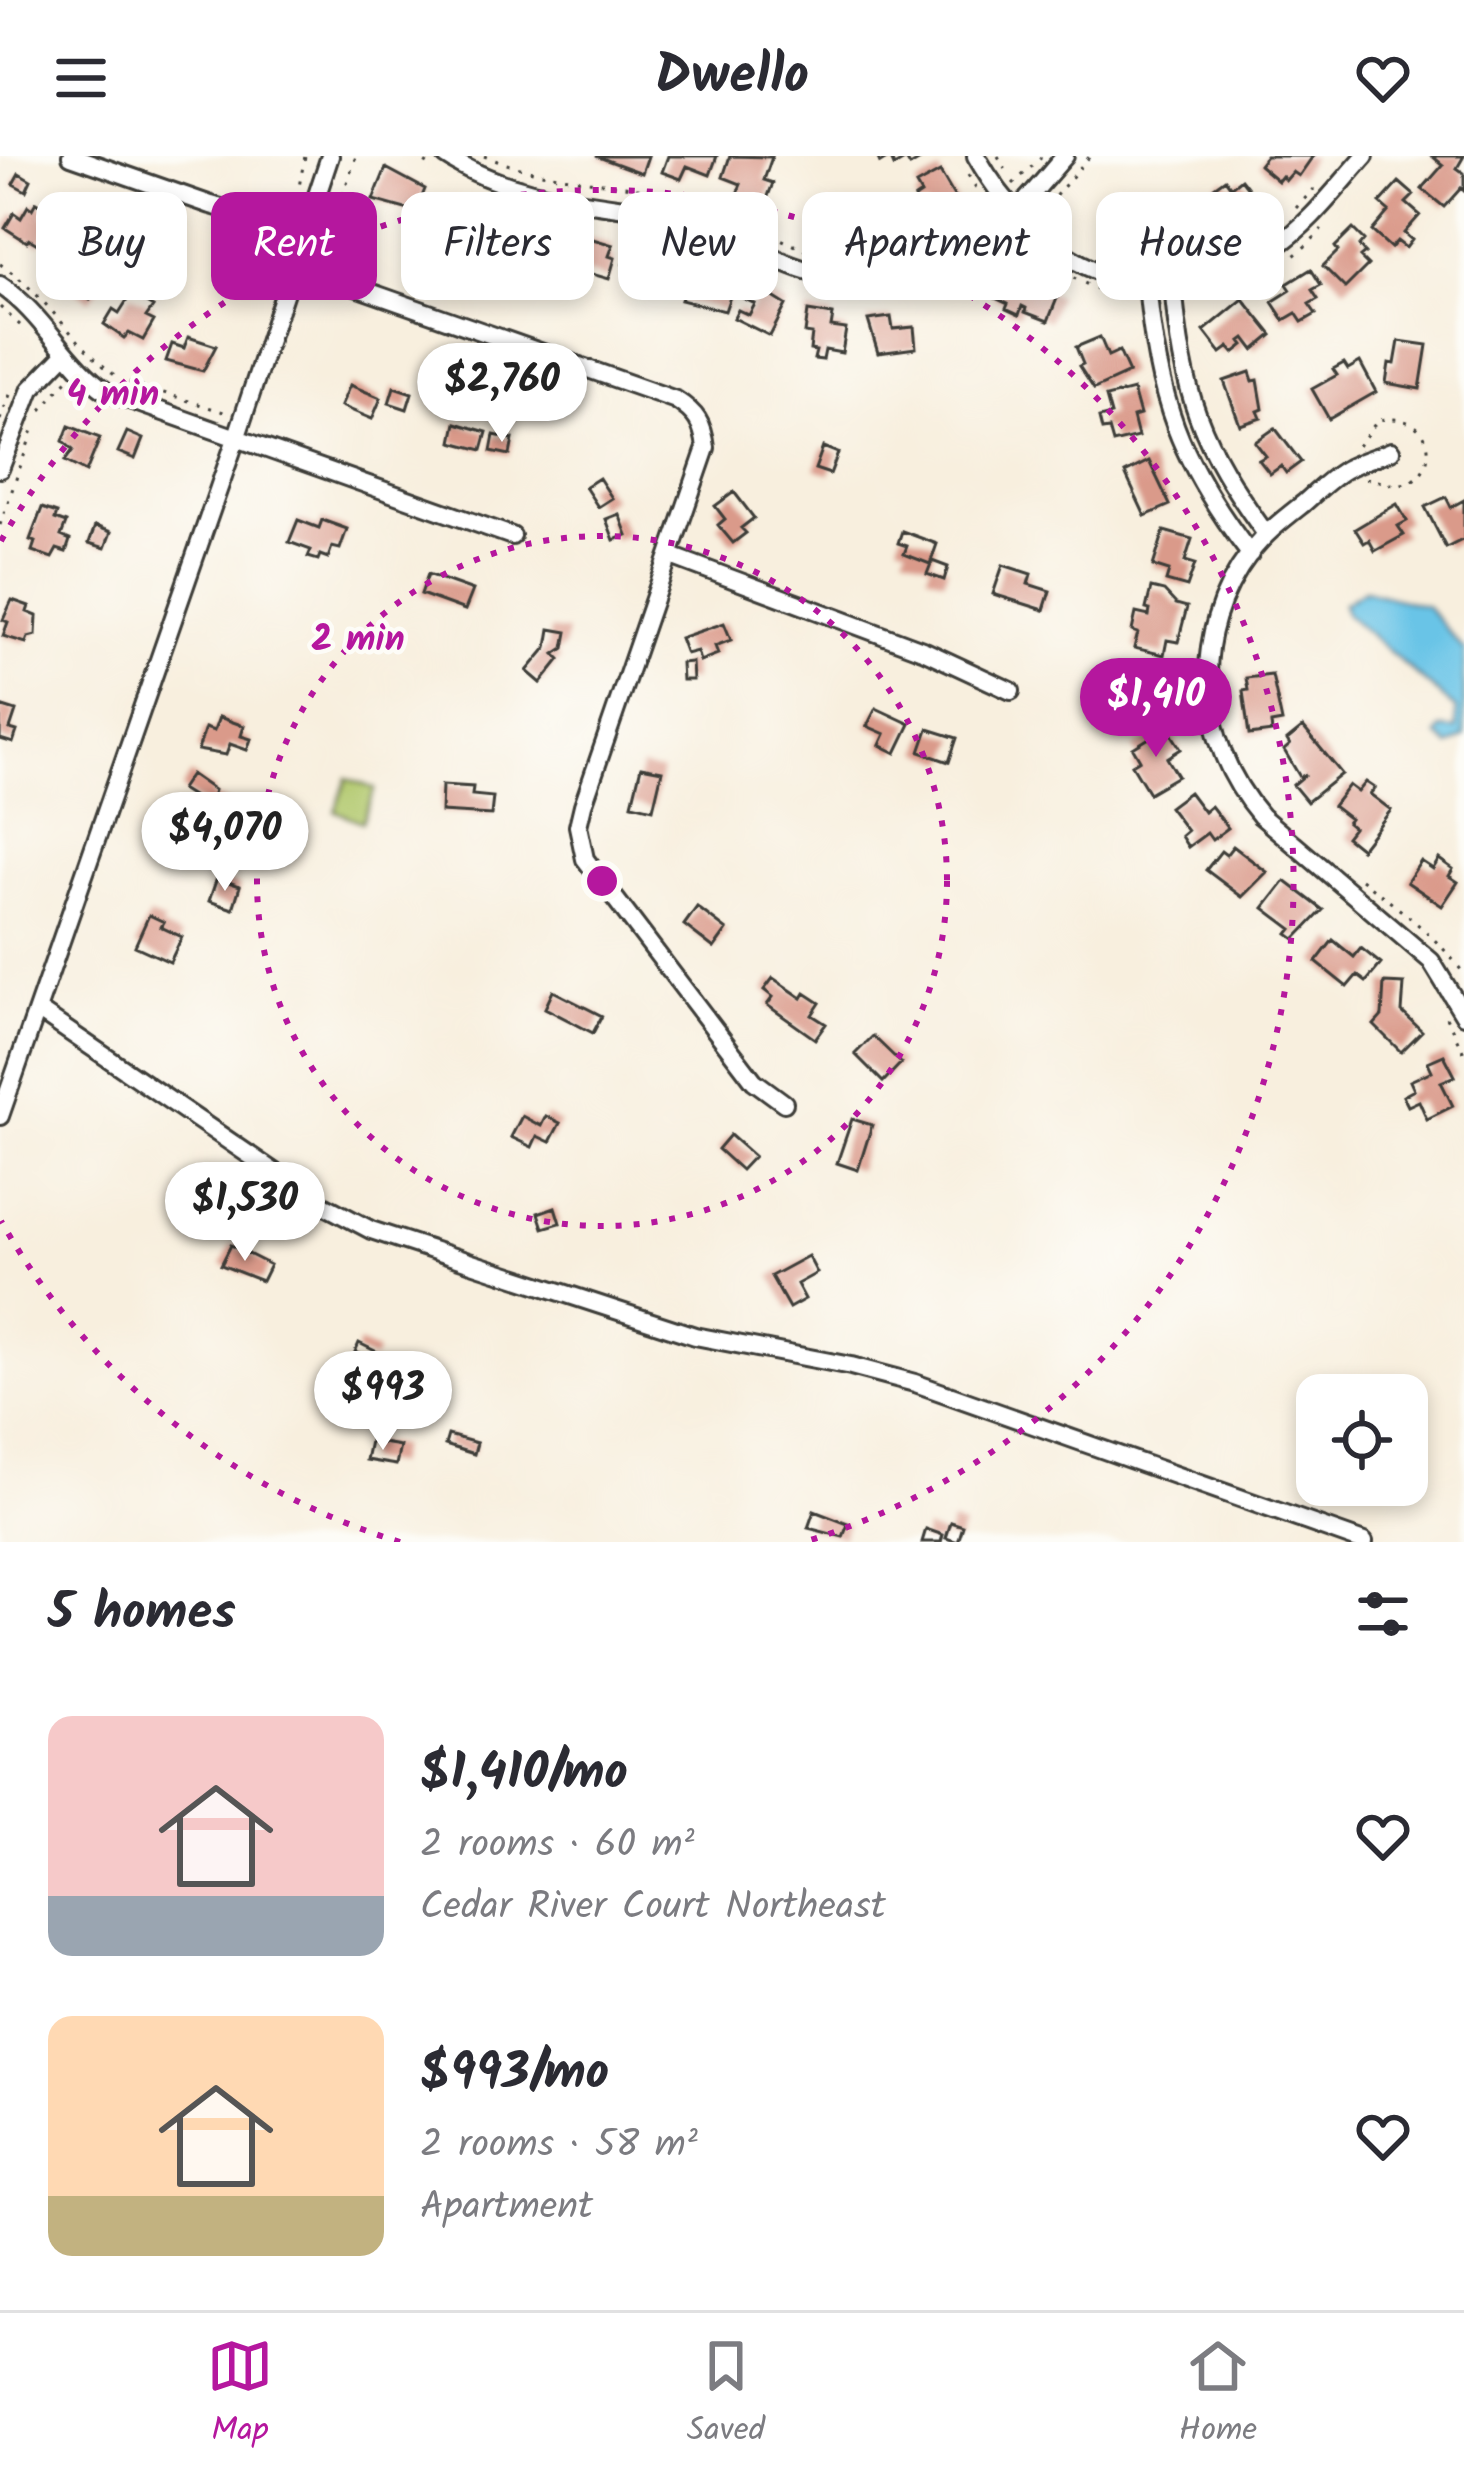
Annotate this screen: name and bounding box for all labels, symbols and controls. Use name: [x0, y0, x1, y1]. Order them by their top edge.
text: Dwello: [655, 35, 809, 121]
icon: menu: [48, 45, 114, 111]
icon: heart: [1350, 45, 1416, 111]
chip: Buy: [36, 192, 187, 300]
chip: Rent: [211, 192, 377, 300]
chip: Filters: [401, 192, 594, 300]
chip: New: [618, 192, 778, 300]
chip: Apartment: [802, 192, 1072, 300]
chip: House: [1096, 192, 1284, 300]
pin: $2,760: [404, 343, 600, 445]
text: $2,760: [444, 351, 560, 413]
text: 4 min: [67, 367, 159, 424]
text: 2 min: [311, 612, 405, 669]
pin: $1,410: [1058, 658, 1254, 760]
text: $1,410: [1107, 666, 1205, 728]
pin: $4,070: [127, 792, 323, 894]
text: $4,070: [169, 800, 281, 862]
centre of rings: [581, 860, 623, 902]
pin: $1,530: [147, 1162, 343, 1264]
text: $1,530: [192, 1170, 298, 1232]
pin: $993: [312, 1351, 454, 1453]
text: $993: [341, 1359, 425, 1421]
map controls: [1296, 1374, 1428, 1506]
button: locate: [1296, 1374, 1428, 1506]
text: 5 homes: [48, 1574, 236, 1655]
icon: filters: [1350, 1581, 1416, 1647]
text: $1,410/mo: [420, 1734, 628, 1815]
icon: home: [144, 1764, 288, 1908]
icon: heart: [1350, 1803, 1416, 1869]
text: 2 rooms · 60 m²: [420, 1815, 695, 1877]
text: Cedar River Court Northeast: [420, 1877, 886, 1939]
text: $993/mo: [420, 2034, 609, 2115]
icon: home: [144, 2064, 288, 2208]
icon: heart: [1350, 2103, 1416, 2169]
text: 2 rooms · 58 m²: [420, 2115, 698, 2177]
text: Apartment: [420, 2177, 593, 2239]
tab: Map: [207, 2333, 273, 2458]
tab: Saved: [687, 2333, 765, 2458]
tab: Home: [1179, 2333, 1257, 2458]

